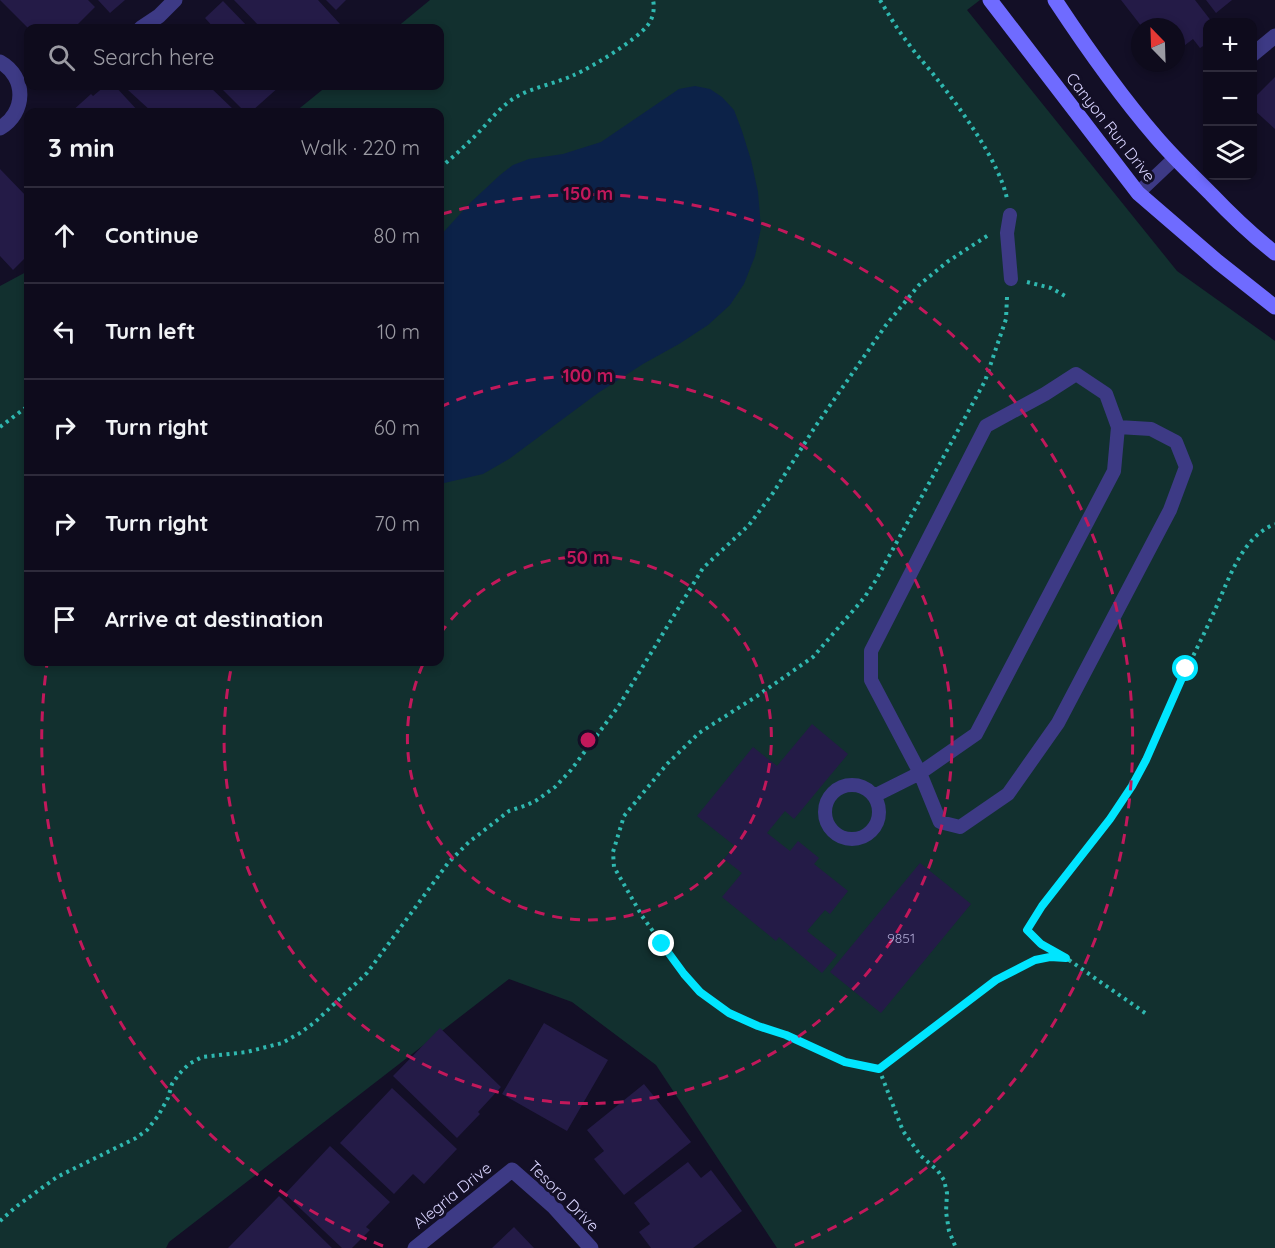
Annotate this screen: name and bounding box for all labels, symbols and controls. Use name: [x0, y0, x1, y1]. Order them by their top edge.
north arrow: [1131, 18, 1185, 72]
map controls: [1203, 18, 1257, 180]
button: +: [1203, 18, 1257, 72]
search box: [24, 24, 444, 90]
icon: search: [45, 41, 78, 74]
text: Search here: [93, 43, 214, 71]
street label: Canyon Run Drive: [1062, 68, 1160, 186]
button: −: [1203, 72, 1257, 126]
button: layers: [1203, 126, 1257, 180]
text: 3 min: [48, 131, 115, 164]
text: Walk · 220 m: [301, 135, 420, 160]
text: 150 m: [563, 182, 613, 205]
icon: ahead: [48, 219, 81, 252]
text: Continue: [105, 221, 199, 249]
text: 80 m: [374, 223, 420, 248]
icon: left: [48, 315, 81, 348]
text: Turn left: [105, 317, 195, 345]
text: 10 m: [377, 319, 420, 344]
text: 100 m: [563, 364, 613, 387]
icon: right: [48, 411, 81, 444]
text: Turn right: [105, 413, 209, 441]
text: 60 m: [374, 415, 420, 440]
icon: right: [48, 507, 81, 540]
text: Turn right: [105, 509, 209, 537]
text: 70 m: [374, 511, 420, 536]
text: 50 m: [566, 546, 610, 569]
icon: arrive: [48, 603, 81, 636]
text: Arrive at destination: [105, 605, 323, 633]
route start: [1172, 655, 1198, 681]
centre of rings: [578, 730, 598, 750]
house number: 9851: [887, 929, 915, 947]
route end: [648, 930, 674, 956]
street label: Tesoro Drive: [524, 1156, 604, 1236]
street label: Alegria Drive: [409, 1157, 495, 1233]

